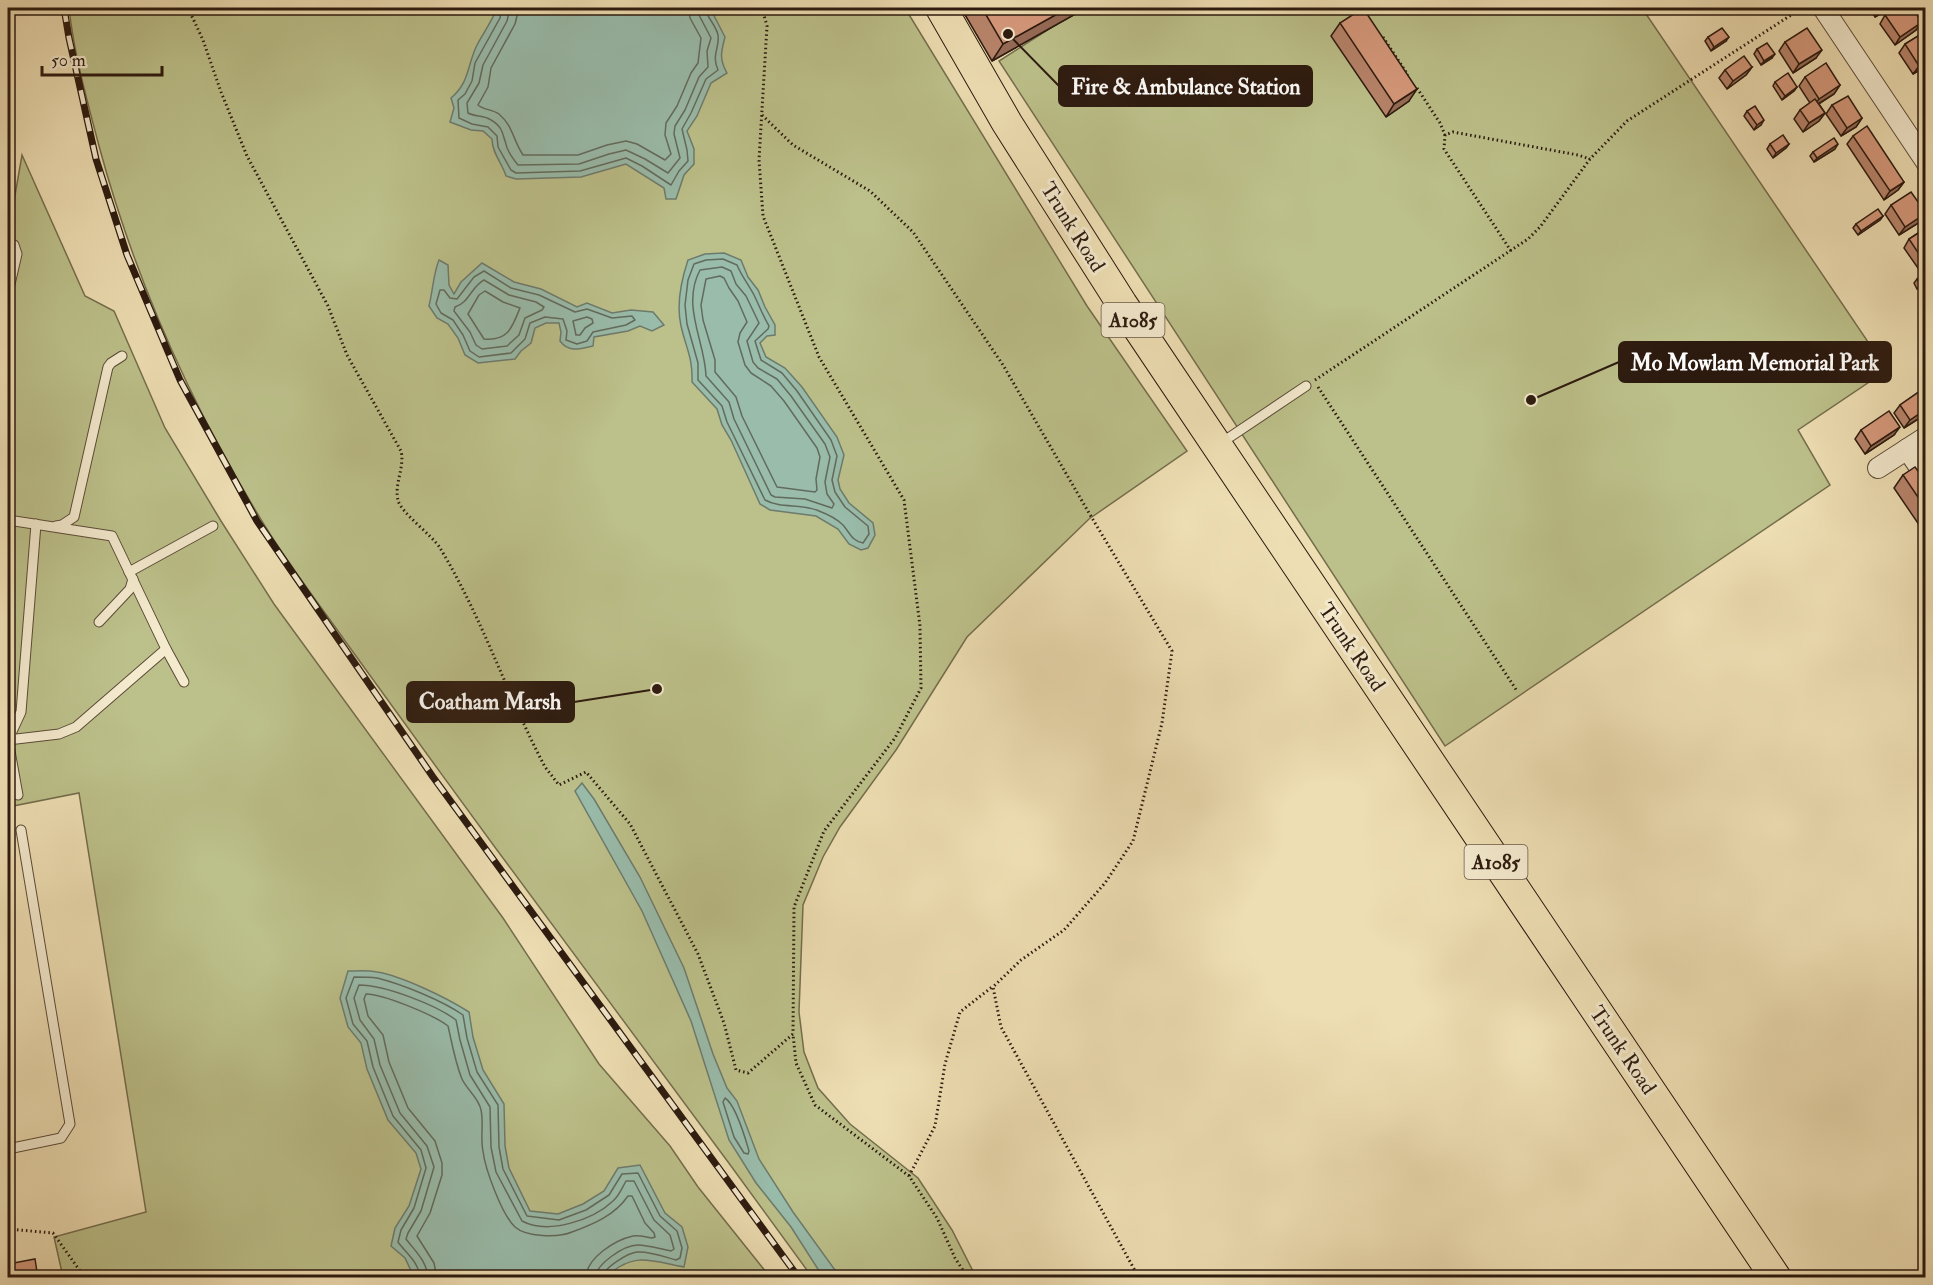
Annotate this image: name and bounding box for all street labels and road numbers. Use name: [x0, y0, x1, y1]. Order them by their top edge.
street label: Trunk Road: [1034, 177, 1111, 278]
road number: A1085: [1102, 303, 1164, 337]
street label: Trunk Road: [1312, 598, 1391, 697]
road number: A1085: [1464, 845, 1528, 879]
street label: Trunk Road: [1583, 1001, 1662, 1100]

